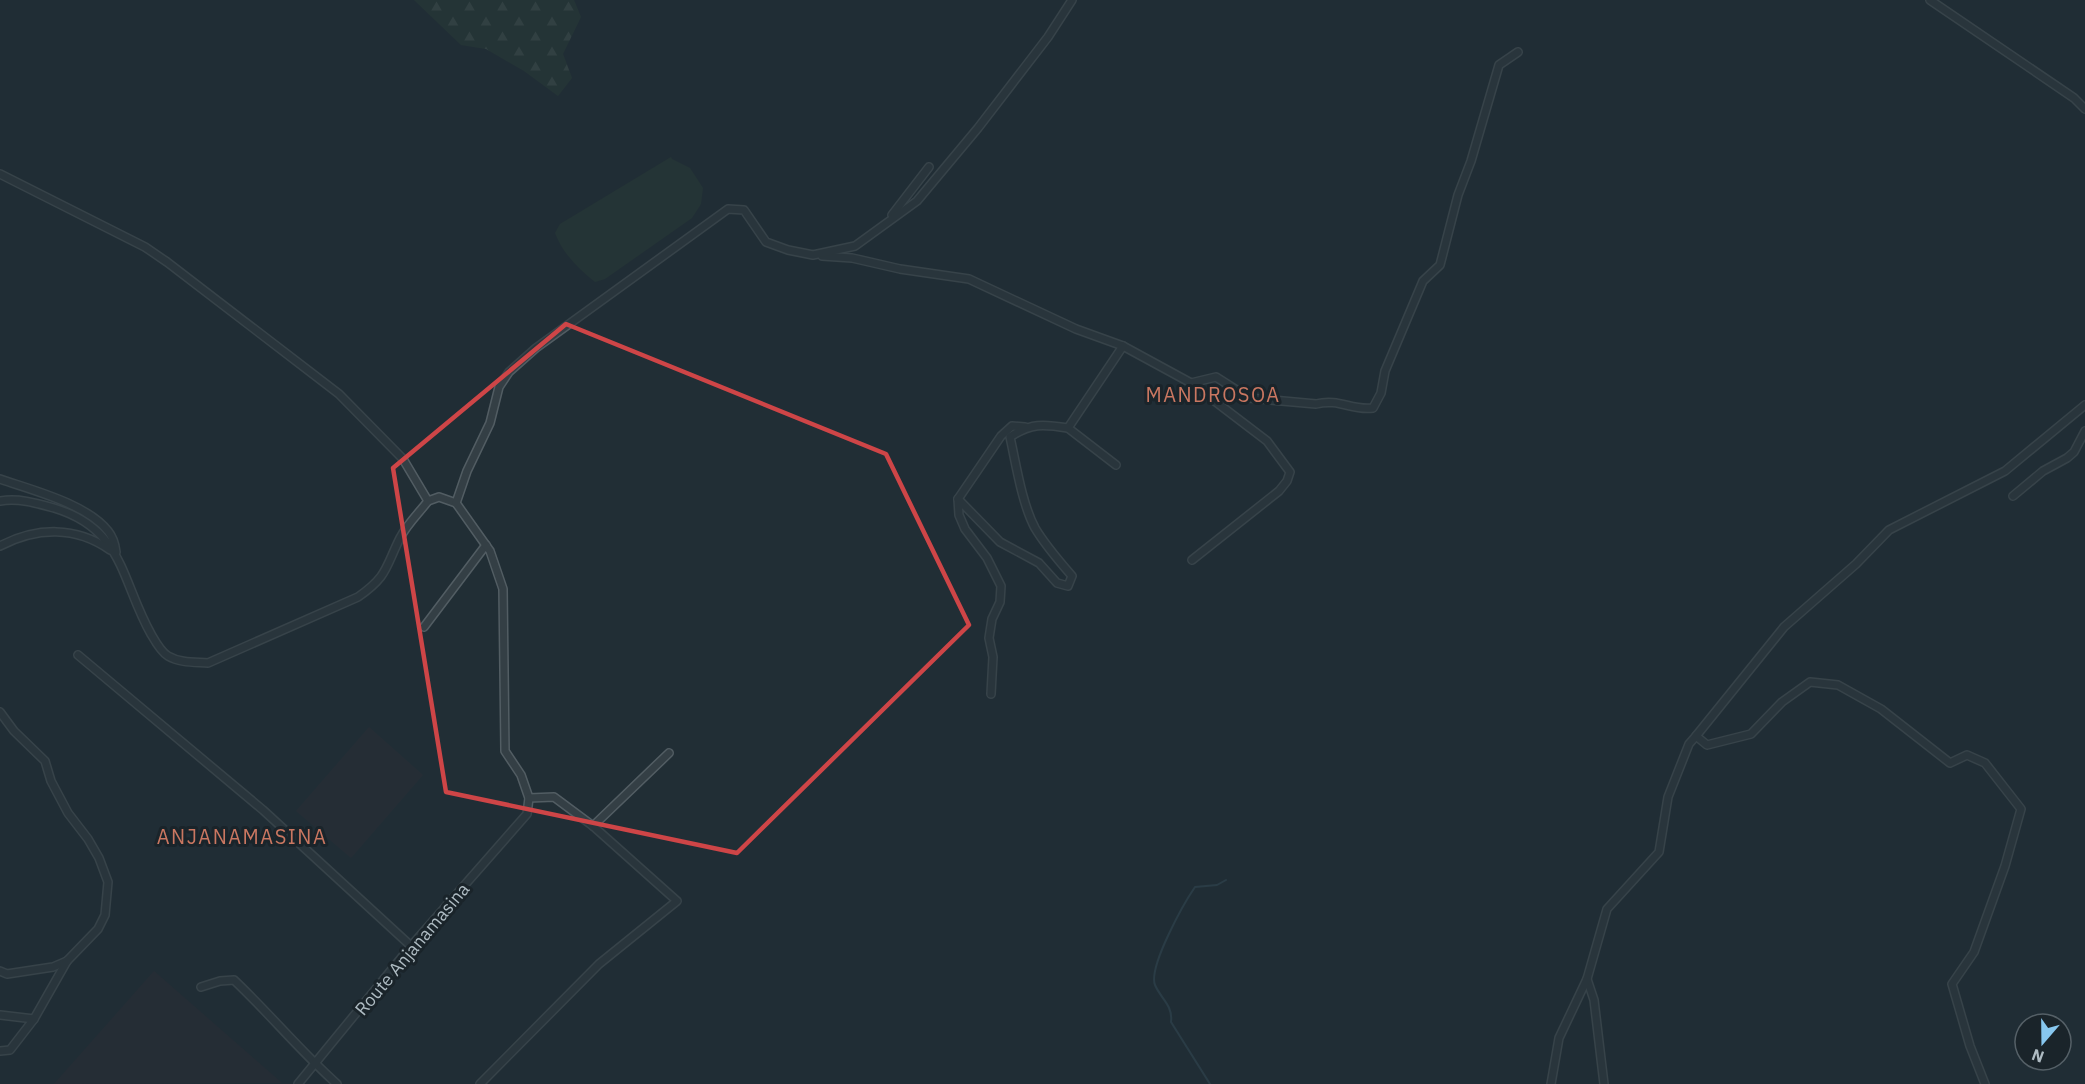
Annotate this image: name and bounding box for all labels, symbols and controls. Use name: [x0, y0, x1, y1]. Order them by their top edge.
district label: MANDROSOA: [1145, 381, 1281, 408]
district label: ANJANAMASINA: [157, 823, 327, 850]
street label: Route Anjanamasina: [350, 878, 474, 1020]
north arrow: [2013, 1012, 2073, 1072]
text: N: [2029, 1045, 2047, 1067]

